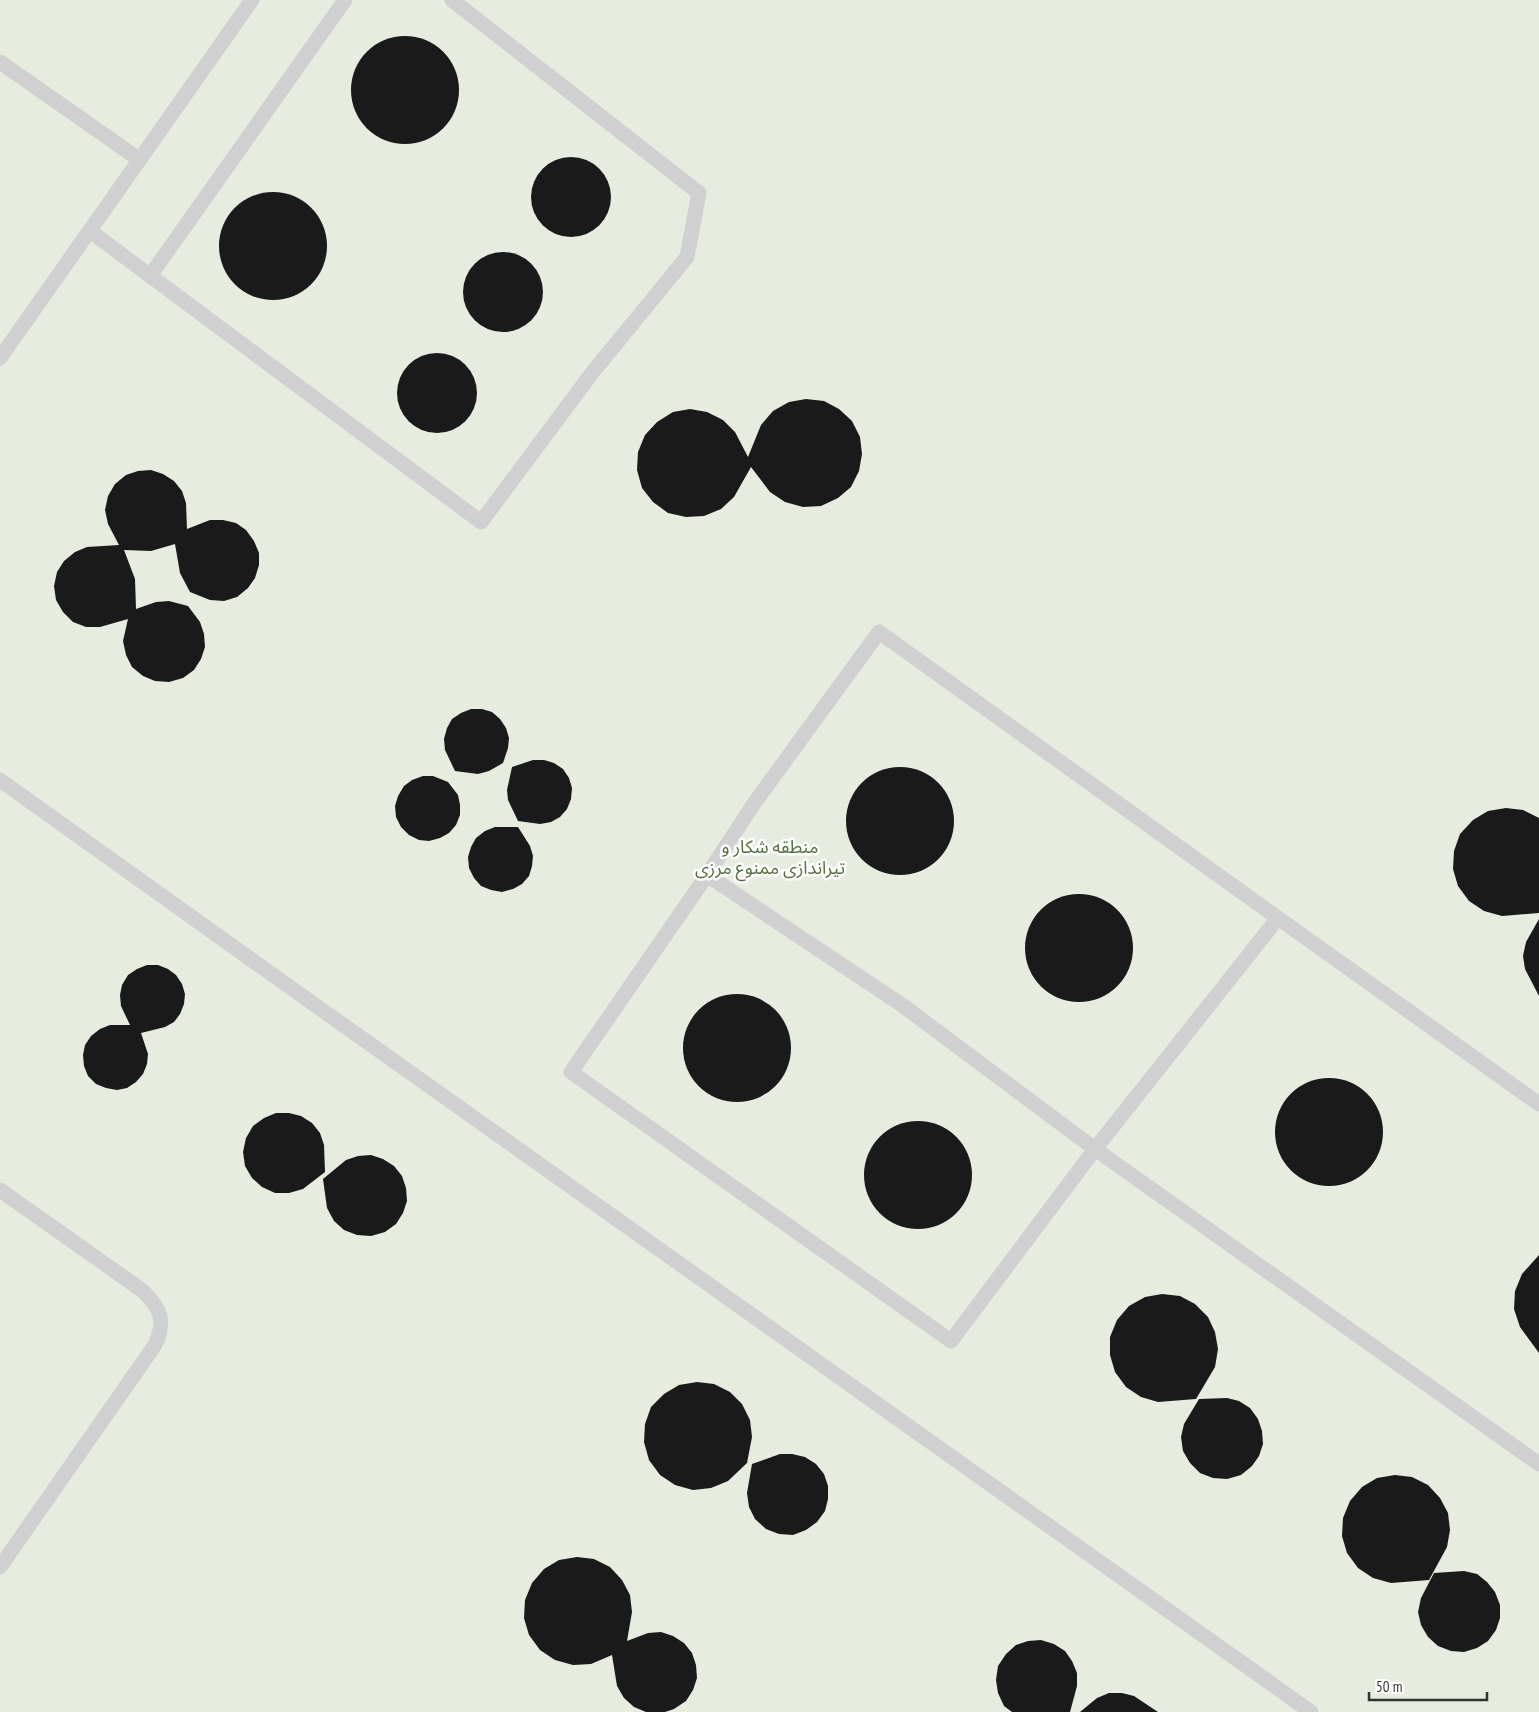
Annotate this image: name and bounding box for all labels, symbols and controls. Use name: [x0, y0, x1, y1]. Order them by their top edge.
park label: منطقه شکار و تیراندازی ممنوع مرزی: [695, 835, 845, 882]
scale bar: [1369, 1670, 1486, 1702]
text: 50 m: [1376, 1677, 1402, 1696]

